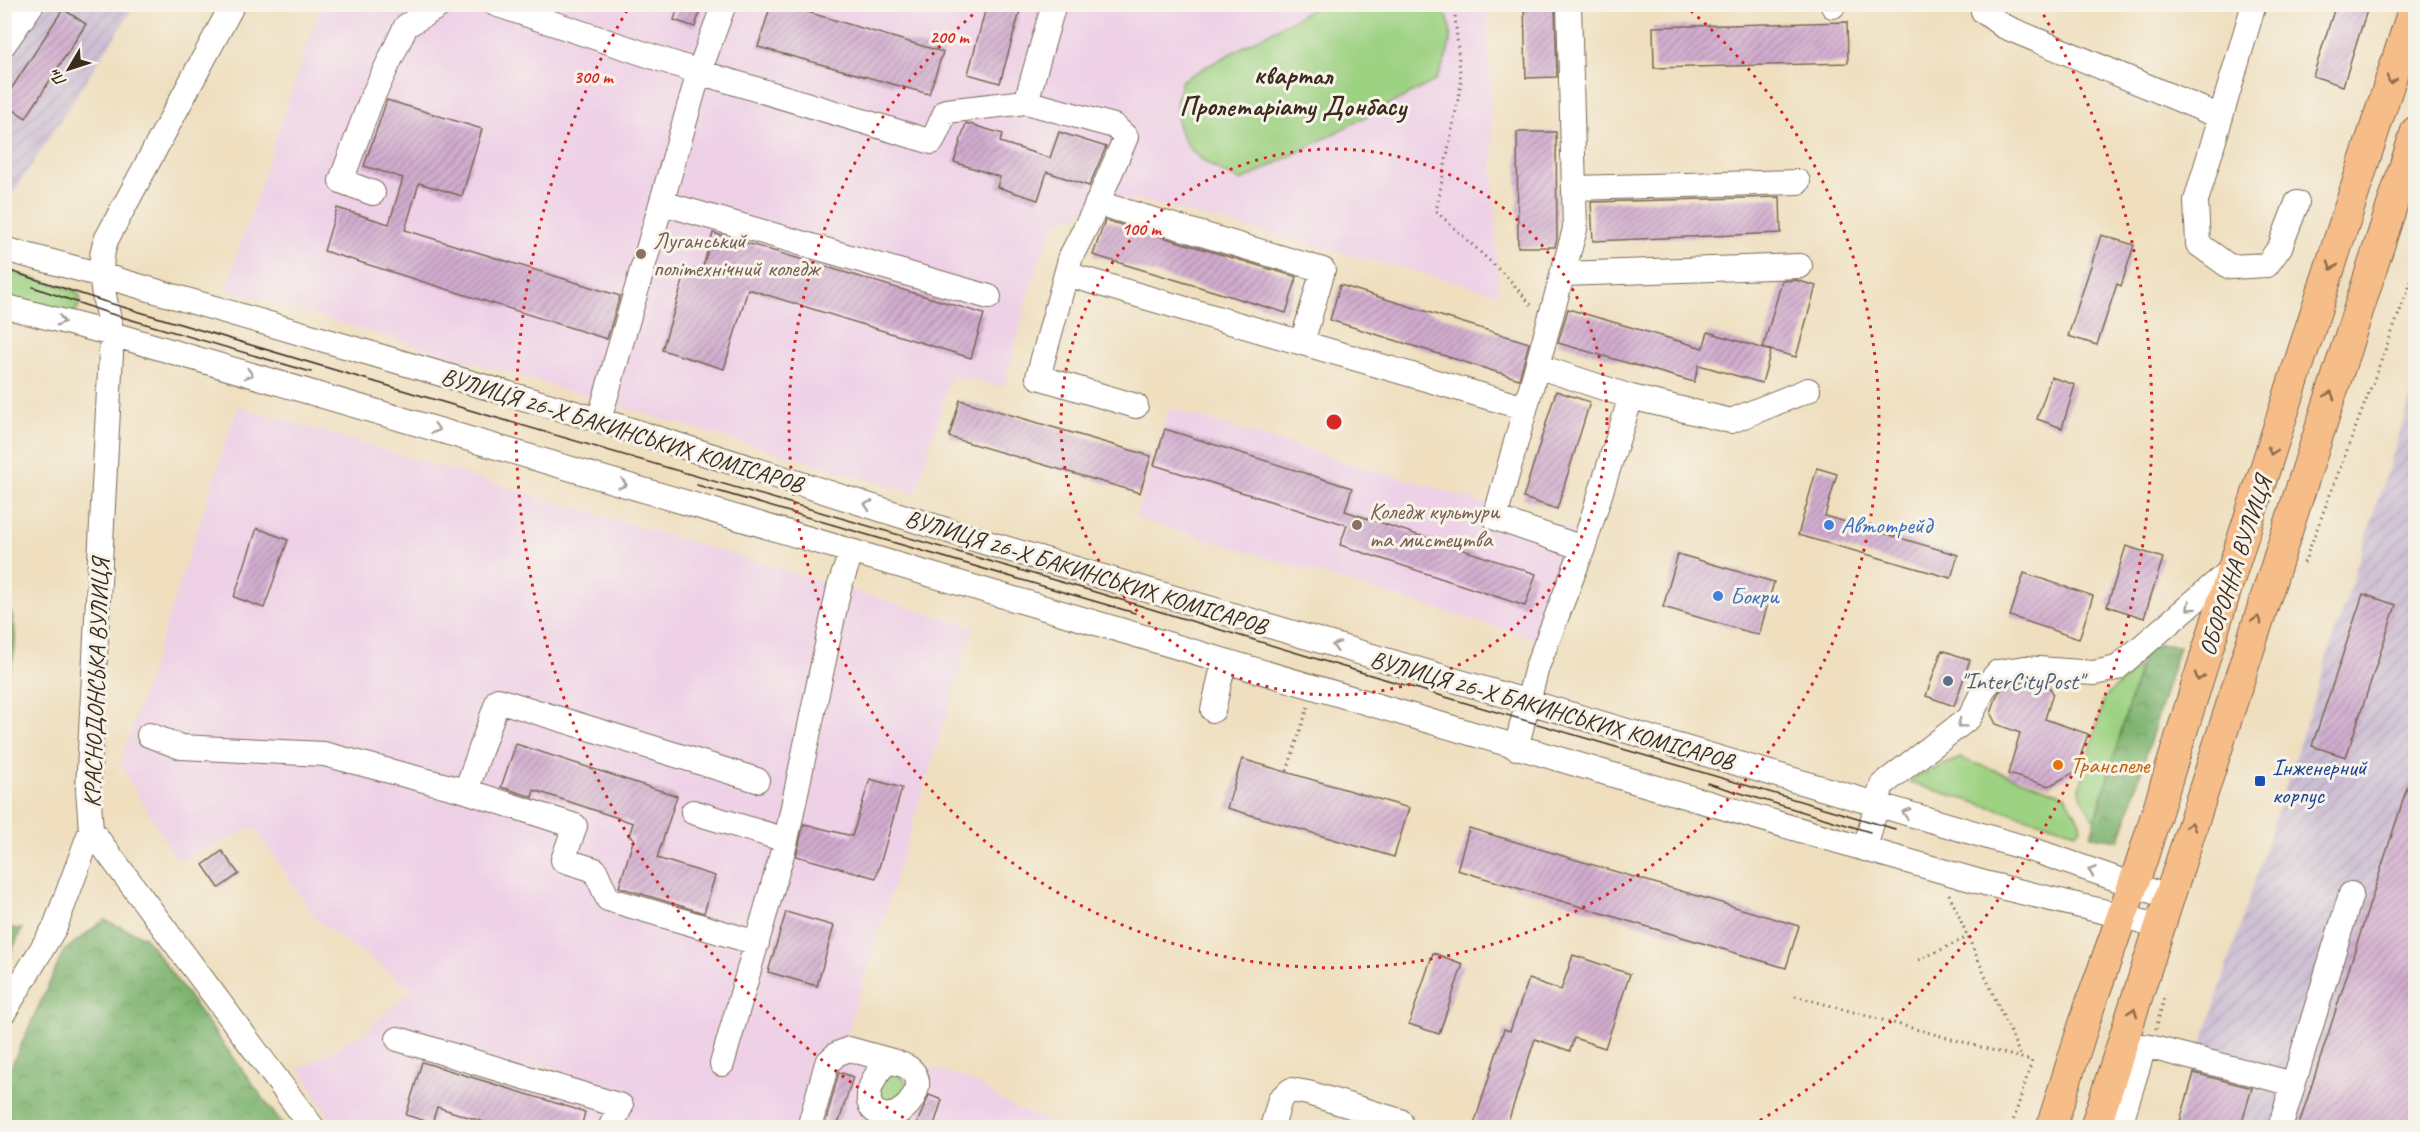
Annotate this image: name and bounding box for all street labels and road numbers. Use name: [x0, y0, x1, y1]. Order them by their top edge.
street label: ВУЛИЦЯ 26-Х БАКИНСЬКИХ КОМІСАРОВ: [438, 361, 808, 500]
street label: ОБОРОННА ВУЛИЦЯ: [2192, 469, 2279, 659]
street label: ВУЛИЦЯ 26-Х БАКИНСЬКИХ КОМІСАРОВ: [902, 503, 1272, 642]
street label: КРАСНОДОНСЬКА ВУЛИЦЯ: [77, 554, 115, 808]
street label: ВУЛИЦЯ 26-Х БАКИНСЬКИХ КОМІСАРОВ: [1367, 644, 1739, 777]

